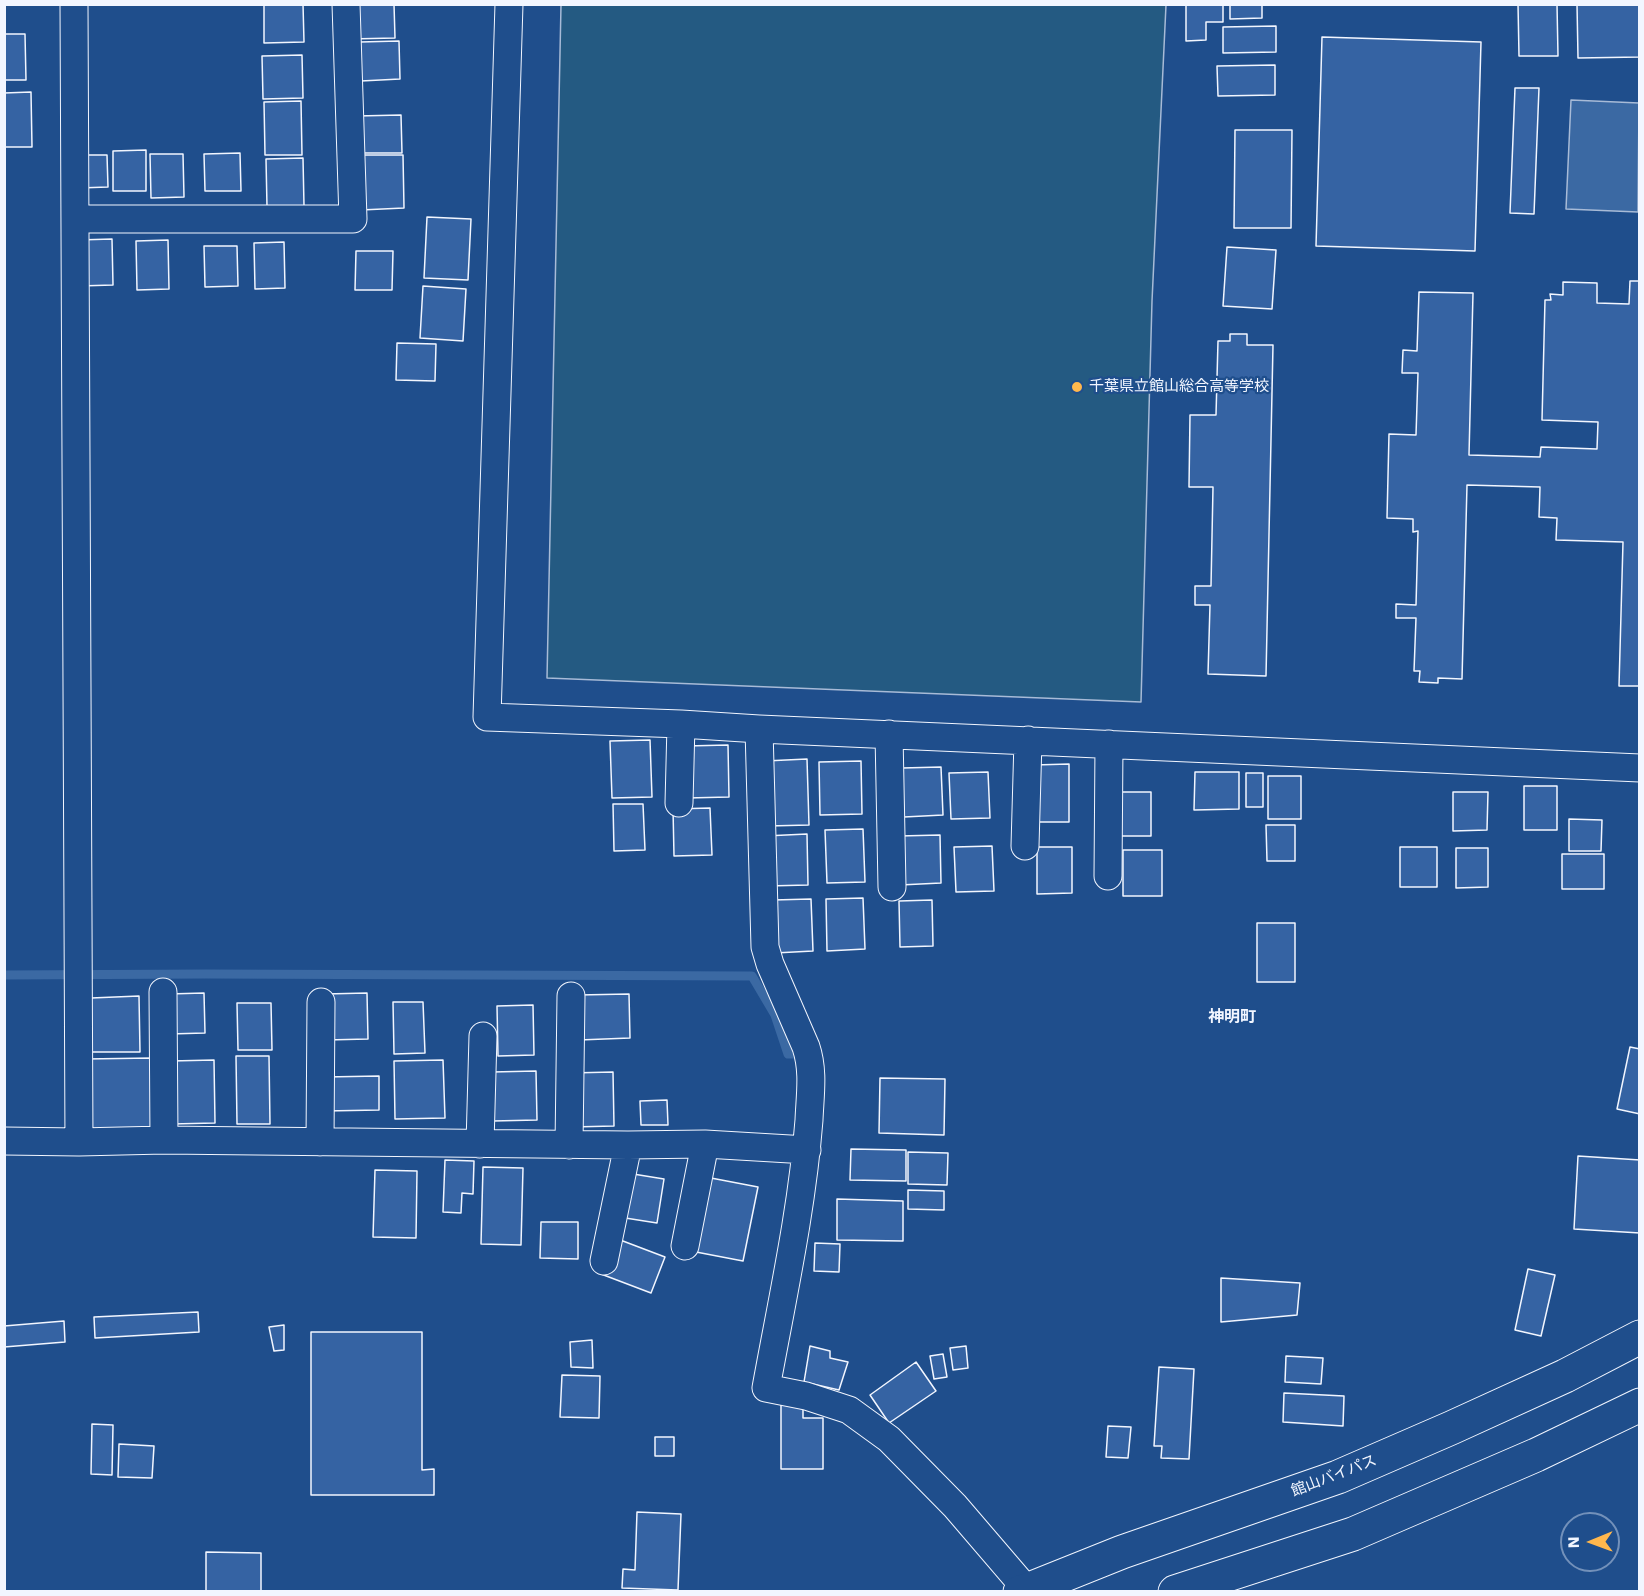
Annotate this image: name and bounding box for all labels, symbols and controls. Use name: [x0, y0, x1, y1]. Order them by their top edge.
place label: 千葉県立館山総合高等学校: [1089, 378, 1269, 396]
marker: 千葉県立館山総合高等学校: [1070, 380, 1084, 394]
district label: 神明町: [1208, 1007, 1256, 1027]
street label: 館山バイパス: [1289, 1451, 1379, 1501]
north arrow: [1560, 1512, 1620, 1572]
text: N: [1564, 1536, 1583, 1548]

